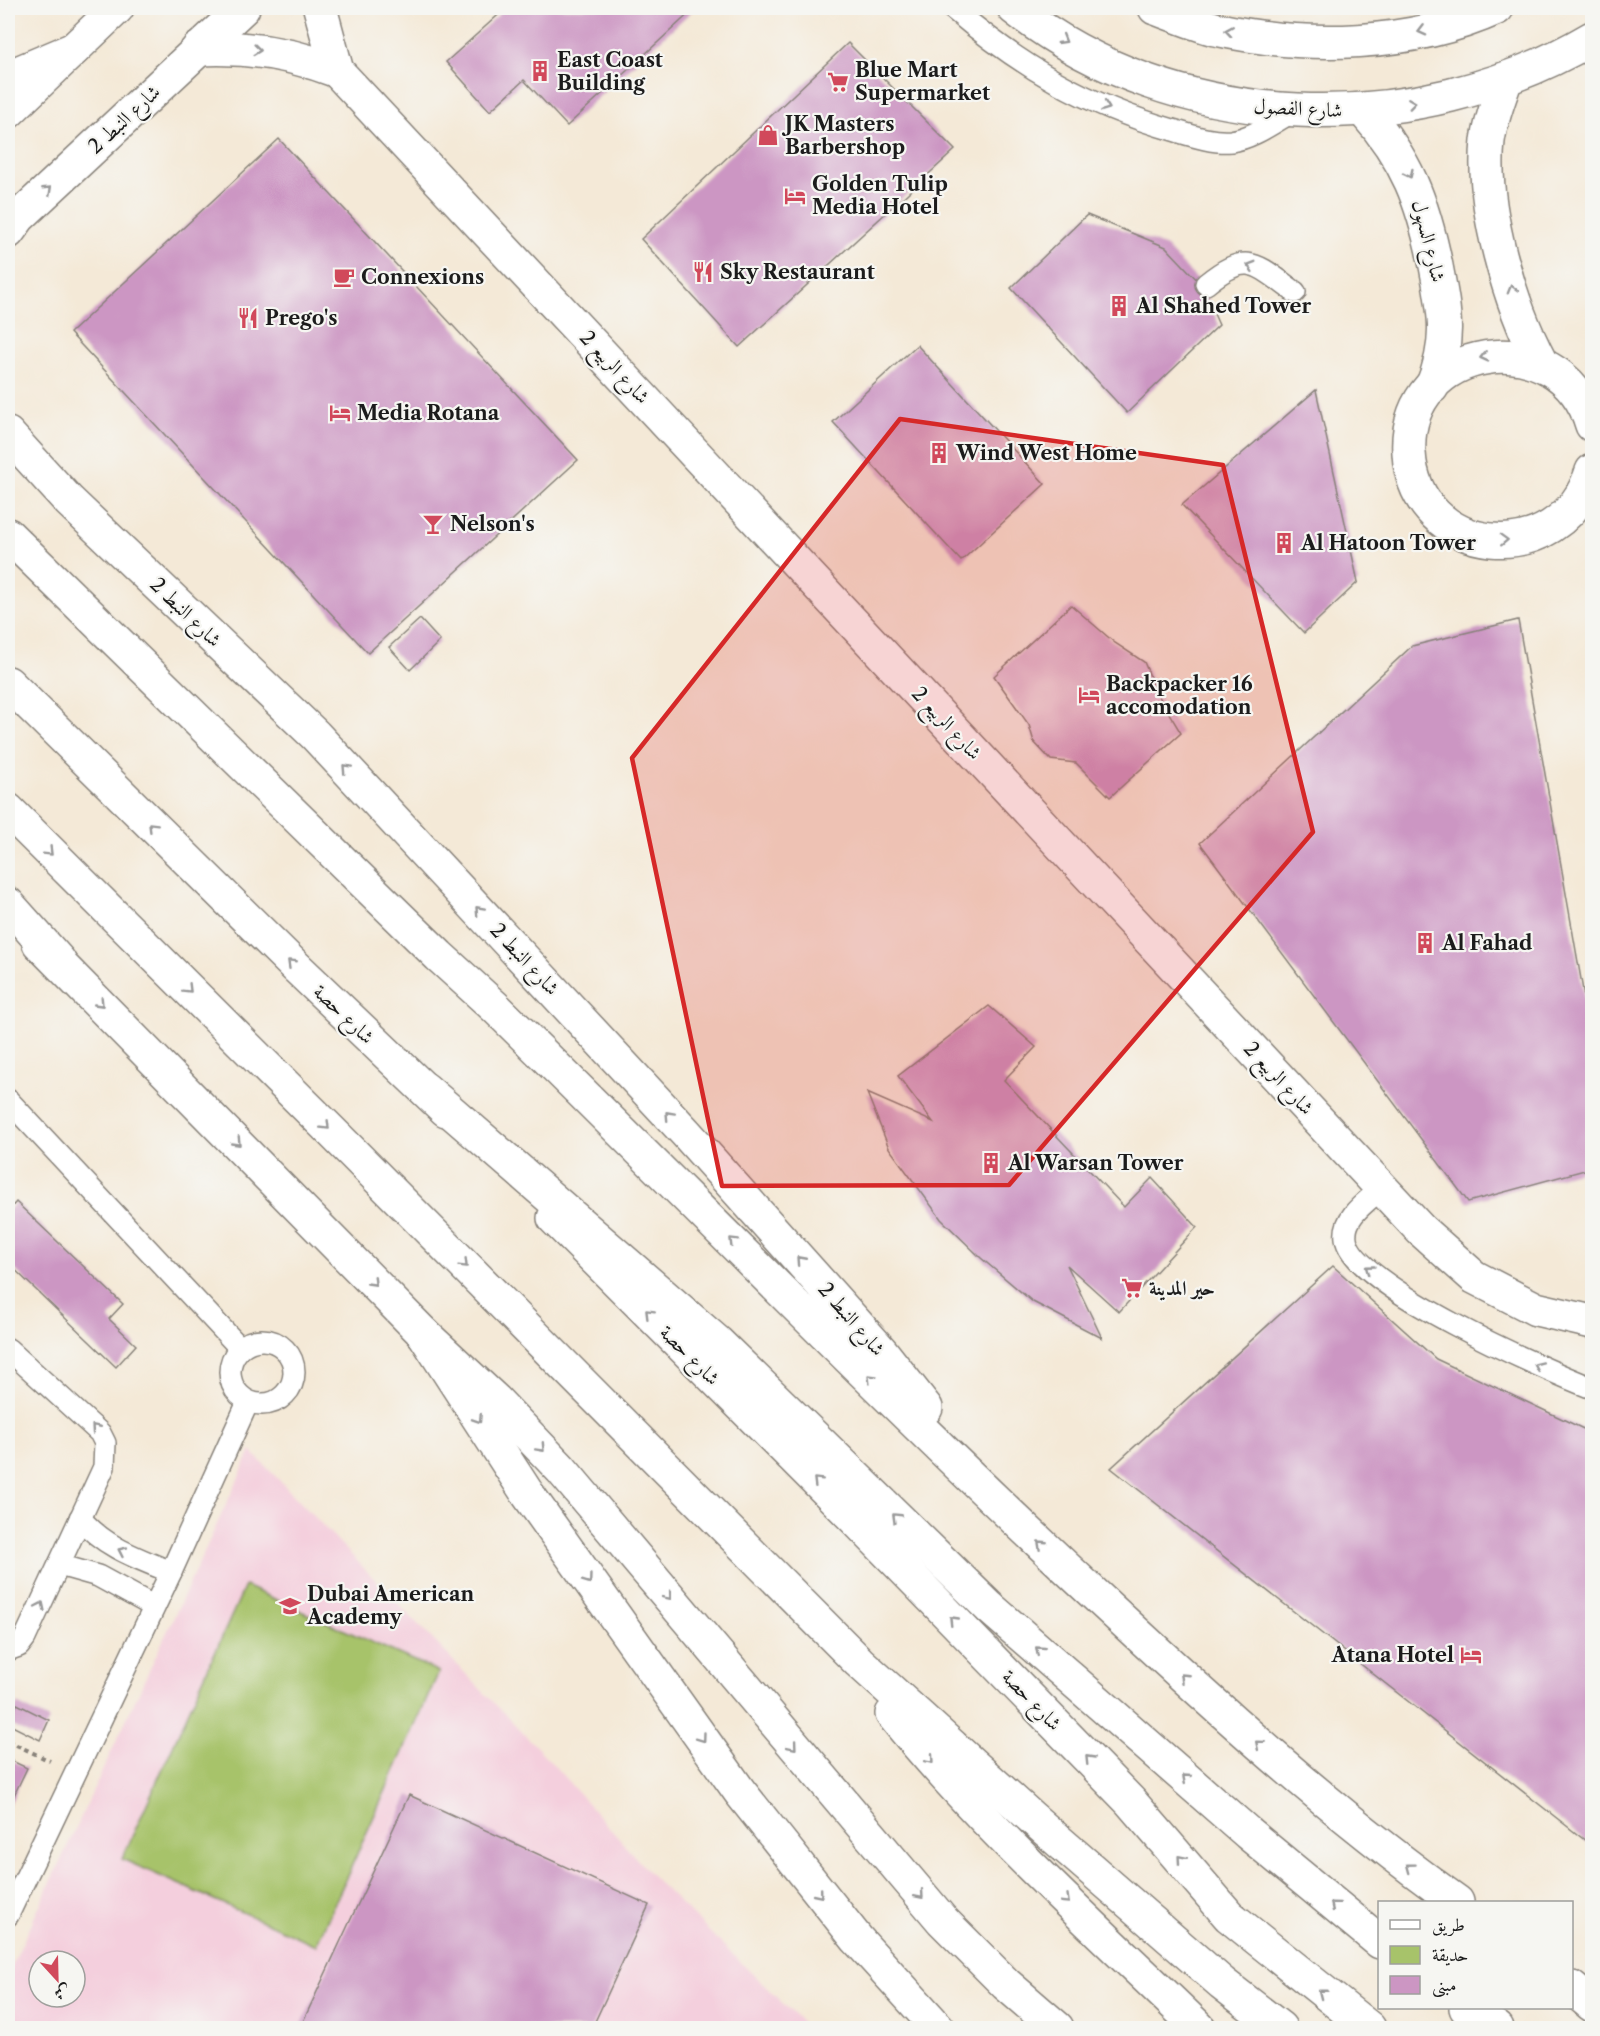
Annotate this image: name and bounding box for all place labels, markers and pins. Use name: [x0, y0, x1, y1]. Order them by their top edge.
place label: East Coast Building: [557, 48, 663, 95]
place label: Blue Mart Supermarket: [855, 58, 990, 105]
building icon: East Coast Building: [528, 59, 552, 83]
supermarket icon: Blue Mart Supermarket: [826, 70, 850, 94]
place label: JK Masters Barbershop: [781, 112, 905, 159]
shop icon: JK Masters Barbershop: [756, 123, 780, 147]
place label: Golden Tulip Media Hotel: [812, 172, 948, 219]
hotel icon: Golden Tulip Media Hotel: [783, 184, 807, 208]
restaurant icon: Sky Restaurant: [691, 260, 715, 284]
place label: Sky Restaurant: [720, 260, 875, 284]
cafe icon: Connexions: [332, 265, 356, 289]
place label: Connexions: [361, 265, 484, 289]
building icon: Al Shahed Tower: [1107, 294, 1131, 318]
place label: Al Shahed Tower: [1135, 294, 1312, 318]
restaurant icon: Prego's: [236, 306, 260, 330]
place label: Prego's: [265, 306, 338, 330]
hotel icon: Media Rotana: [328, 401, 352, 425]
place label: Media Rotana: [357, 401, 500, 425]
building icon: Wind West Home: [927, 441, 951, 465]
place label: Wind West Home: [955, 441, 1137, 465]
bar icon: Nelson's: [421, 512, 445, 536]
place label: Nelson's: [450, 512, 535, 536]
building icon: Al Hatoon Tower: [1272, 531, 1296, 555]
place label: Al Hatoon Tower: [1300, 531, 1476, 555]
place label: Backpacker 16 accomodation: [1106, 672, 1253, 719]
hotel icon: Backpacker 16 accomodation: [1077, 683, 1101, 707]
building icon: Al Fahad: [1413, 931, 1437, 955]
place label: Al Fahad: [1441, 931, 1533, 955]
building icon: Al Warsan Tower: [979, 1151, 1003, 1175]
place label: Al Warsan Tower: [1007, 1151, 1184, 1175]
supermarket icon: حير المدينة: [1120, 1276, 1144, 1300]
place label: حير المدينة: [1149, 1276, 1215, 1301]
place label: Dubai American Academy: [306, 1582, 474, 1629]
school or university icon: Dubai American Academy: [278, 1594, 302, 1618]
place label: Atana Hotel: [1331, 1643, 1454, 1667]
hotel icon: Atana Hotel: [1459, 1643, 1483, 1667]

